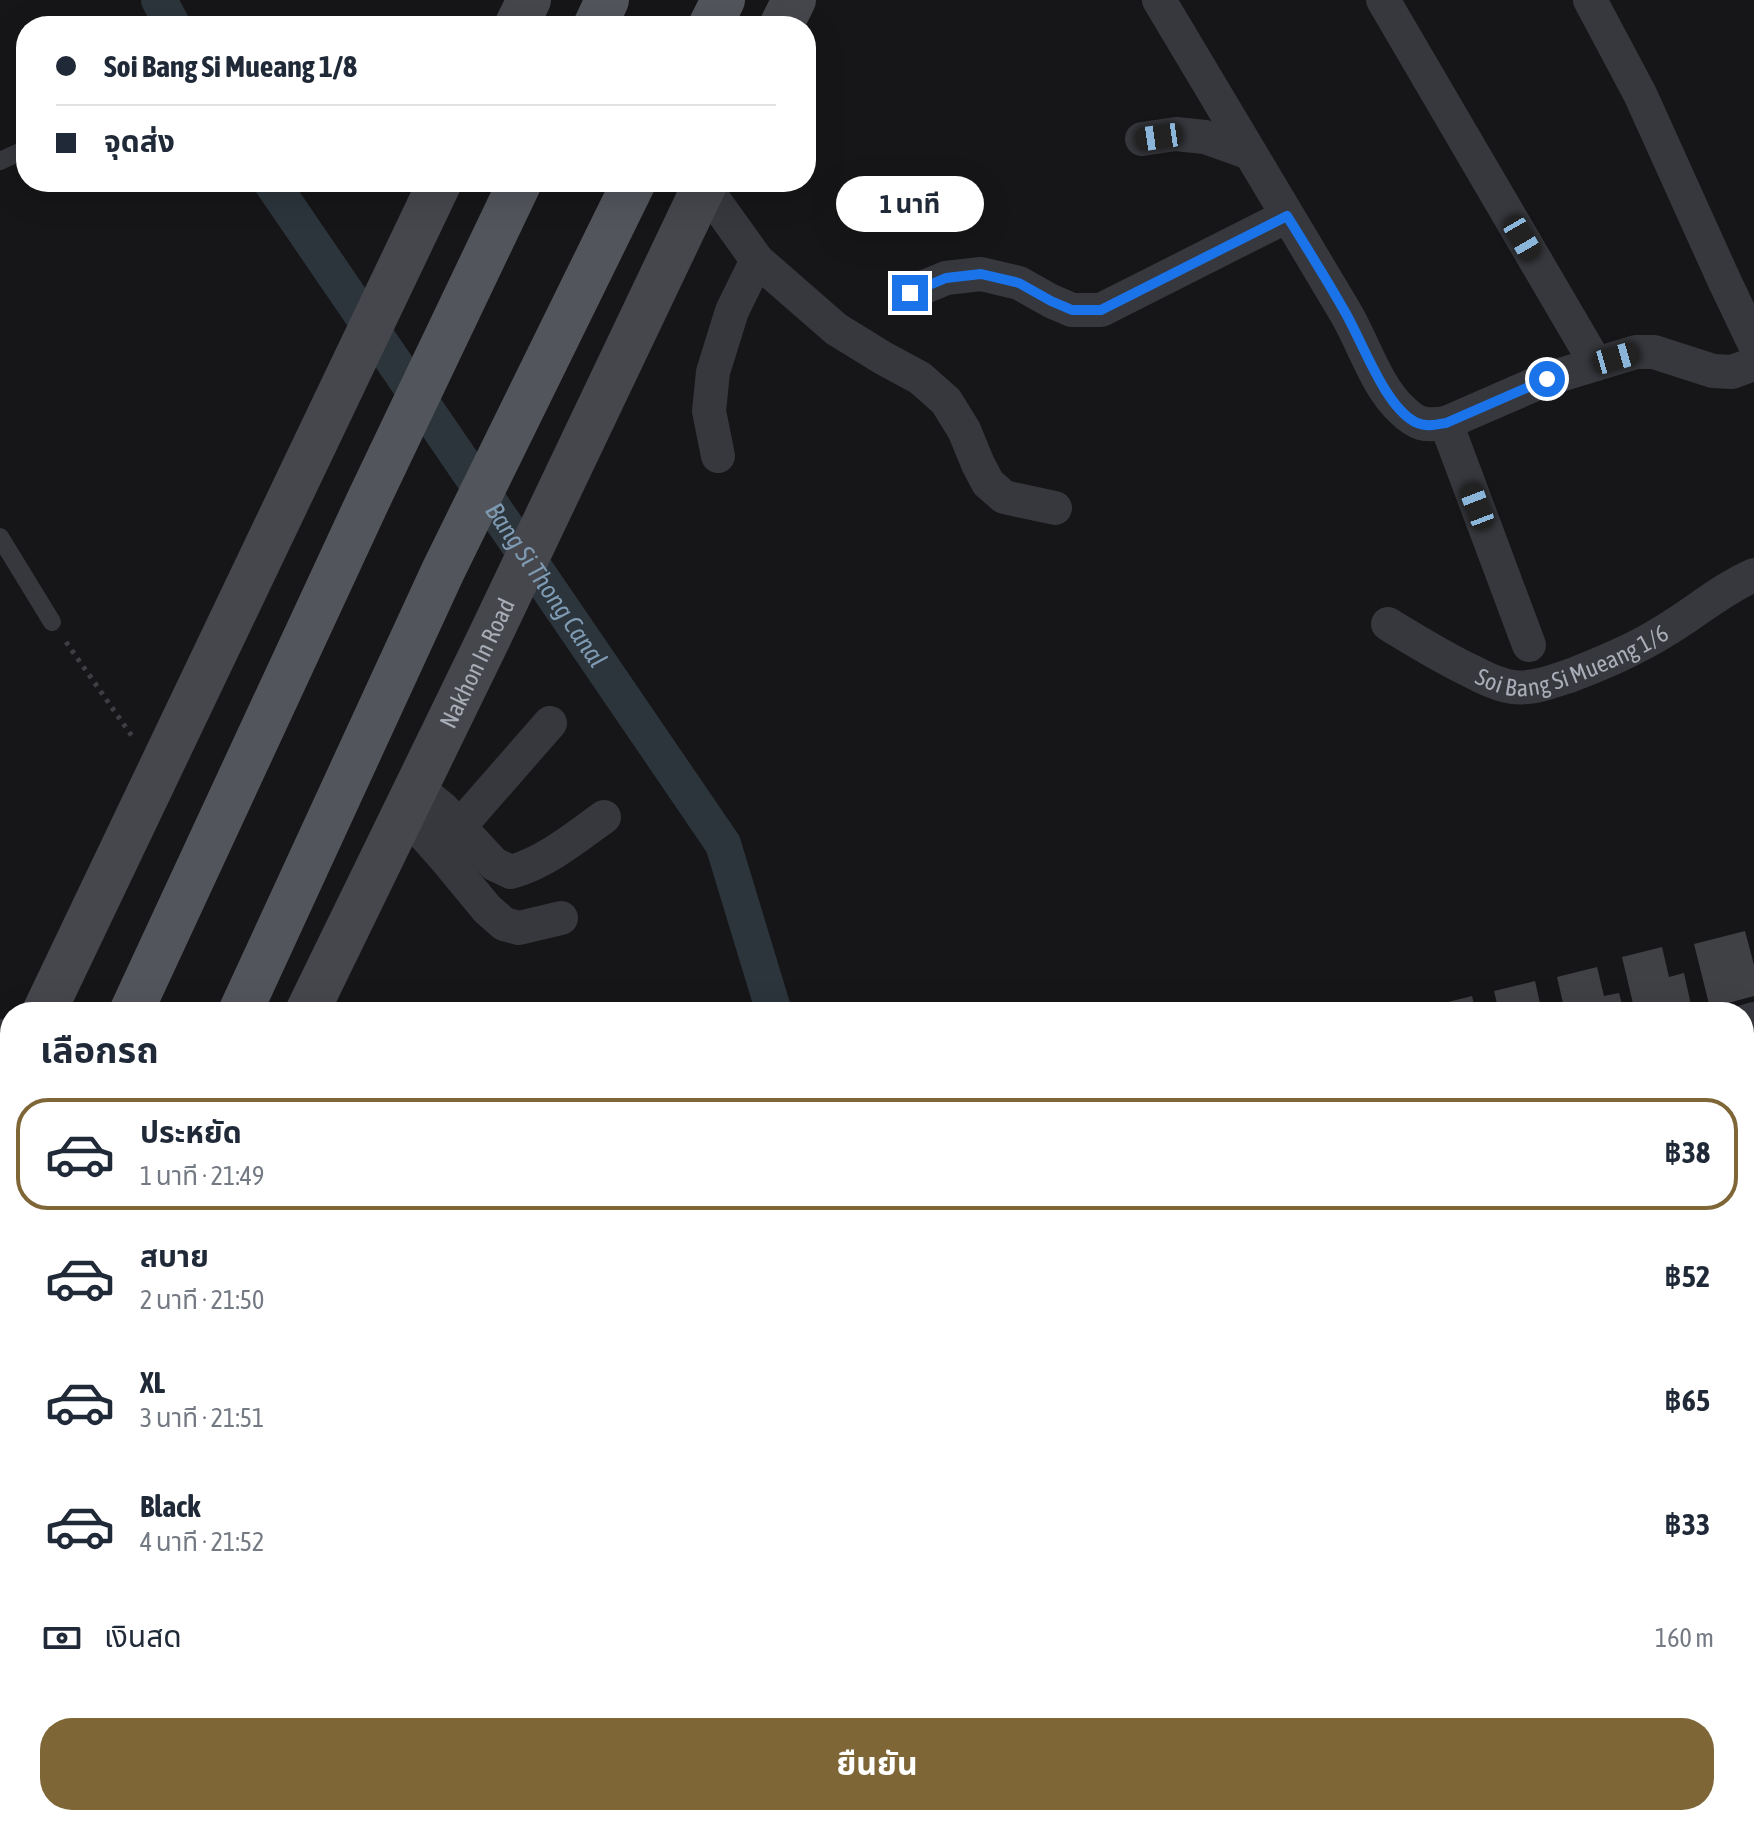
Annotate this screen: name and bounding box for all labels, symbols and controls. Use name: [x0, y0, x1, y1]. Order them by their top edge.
text: Soi Bang Si Mueang 1/8: [104, 49, 357, 83]
car: [1134, 122, 1184, 152]
text: จุดส่ง: [104, 124, 175, 158]
callout: 1 นาที: [836, 177, 984, 233]
text: 1 นาที: [880, 189, 940, 219]
car: [1500, 211, 1544, 265]
route end: [892, 275, 928, 311]
car: [1590, 340, 1642, 376]
route start: [1529, 361, 1565, 397]
car: [1457, 479, 1497, 533]
water label: Bang Si Thong Canal: [479, 497, 613, 673]
street label: Nakhon In Road: [434, 594, 519, 732]
street label: Soi Bang Si Mueang 1/6: [1472, 619, 1673, 701]
text: เลือกรถ: [40, 1029, 159, 1071]
text: ประหยัด: [140, 1115, 242, 1149]
icon: car: [44, 1118, 116, 1190]
text: ฿38: [1664, 1135, 1710, 1169]
text: 1 นาที · 21:49: [140, 1161, 264, 1191]
text: สบาย: [140, 1239, 209, 1273]
icon: car: [44, 1242, 116, 1314]
text: ฿52: [1664, 1259, 1710, 1293]
text: 2 นาที · 21:50: [140, 1285, 264, 1315]
text: XL: [140, 1365, 165, 1399]
icon: car: [44, 1366, 116, 1438]
text: ฿65: [1664, 1383, 1710, 1417]
text: 3 นาที · 21:51: [140, 1403, 264, 1433]
text: Black: [140, 1489, 200, 1523]
icon: car: [44, 1490, 116, 1562]
text: ฿33: [1664, 1507, 1710, 1541]
text: 4 นาที · 21:52: [140, 1527, 264, 1557]
icon: cash: [40, 1616, 84, 1660]
text: เงินสด: [104, 1619, 182, 1653]
text: 160 m: [1655, 1623, 1714, 1653]
button: ยืนยัน: [40, 1718, 1714, 1810]

